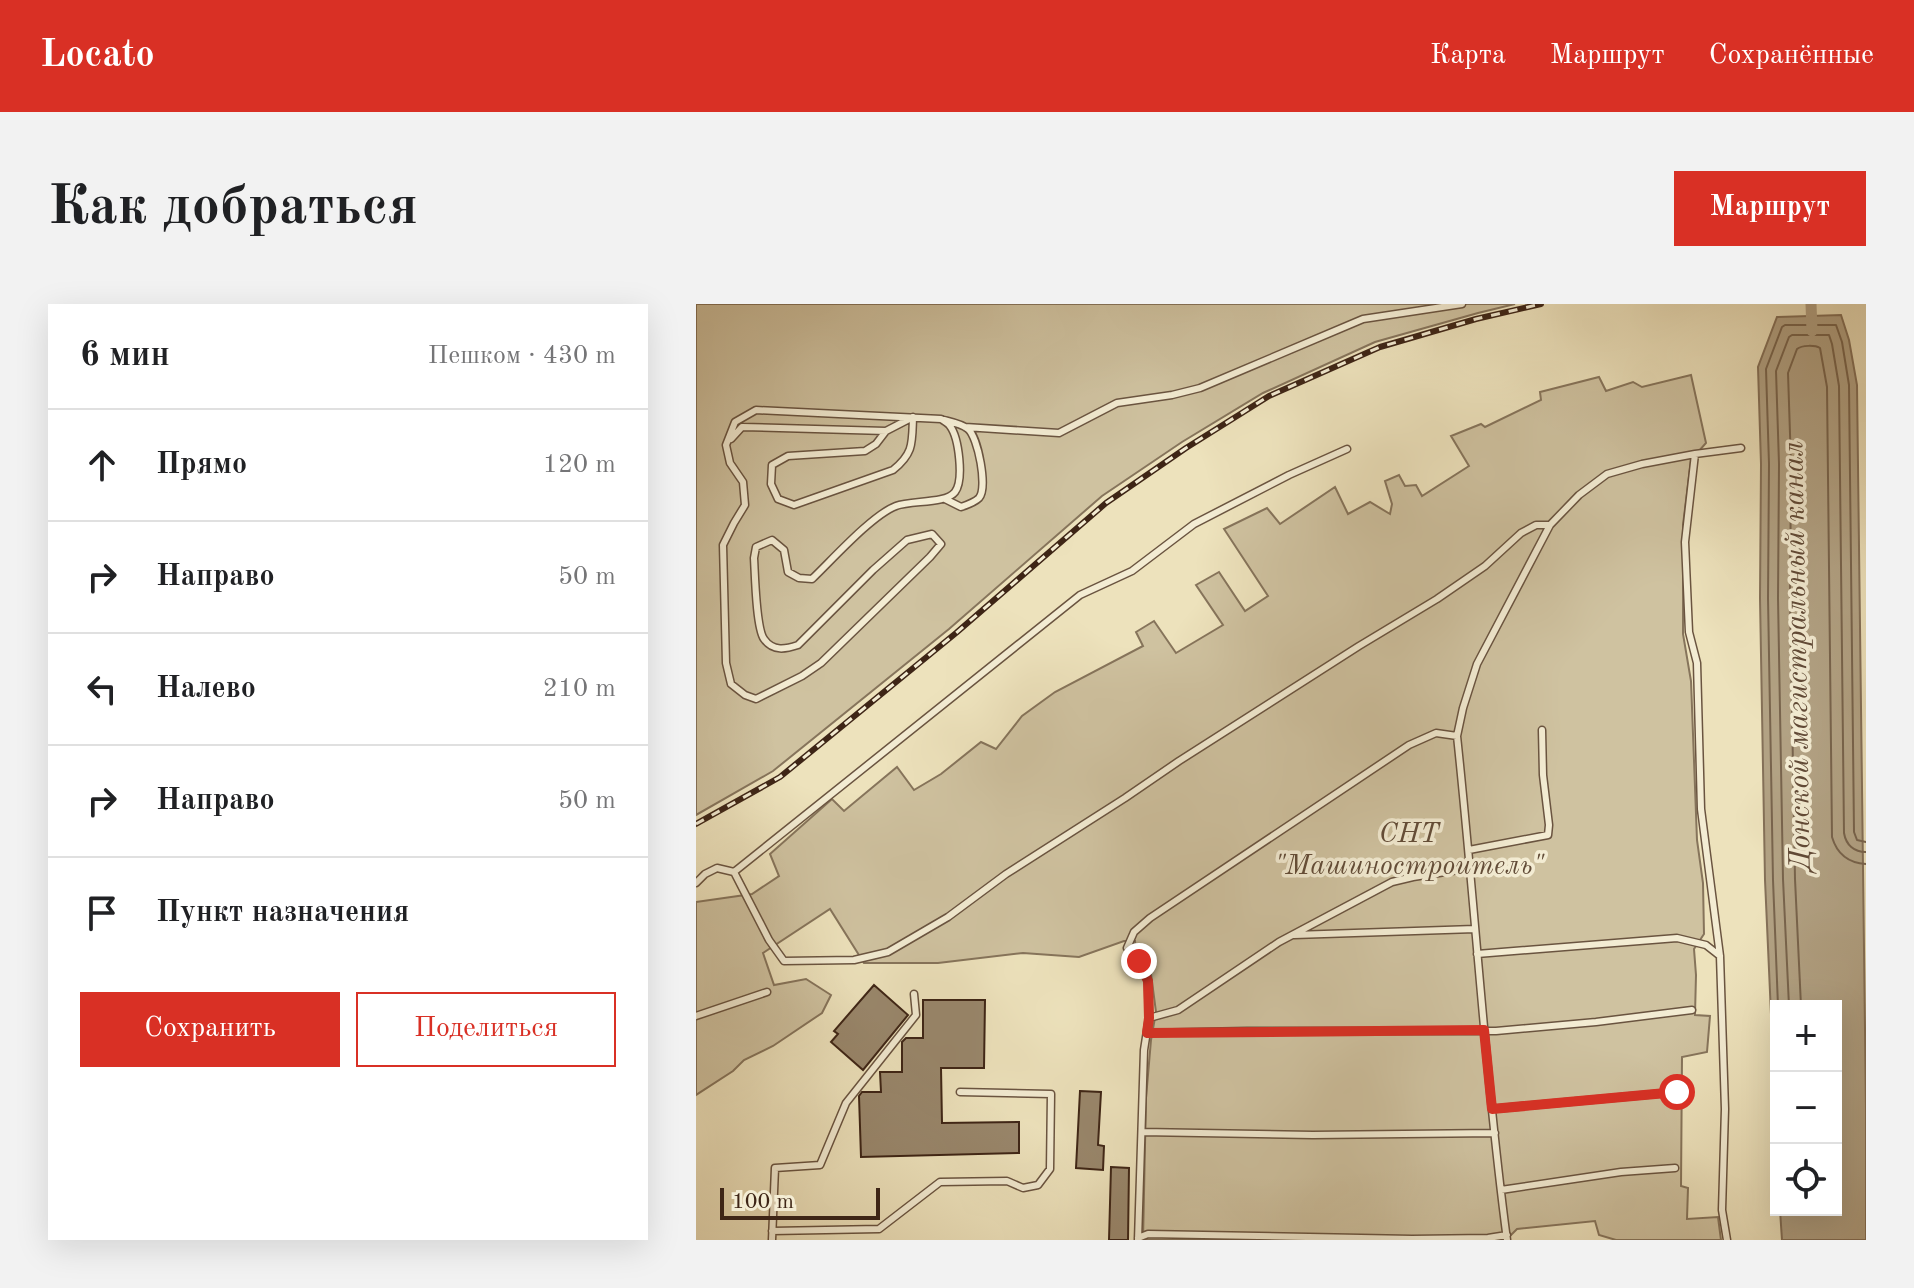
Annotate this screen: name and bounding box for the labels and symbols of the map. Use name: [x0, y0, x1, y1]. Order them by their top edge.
water label: Донской магистральный канал: [1779, 441, 1817, 875]
park label: СНТ "Машиностроитель": [1274, 821, 1545, 881]
route end: [1121, 943, 1157, 979]
route start: [1659, 1074, 1695, 1110]
scale bar: [720, 1184, 880, 1220]

